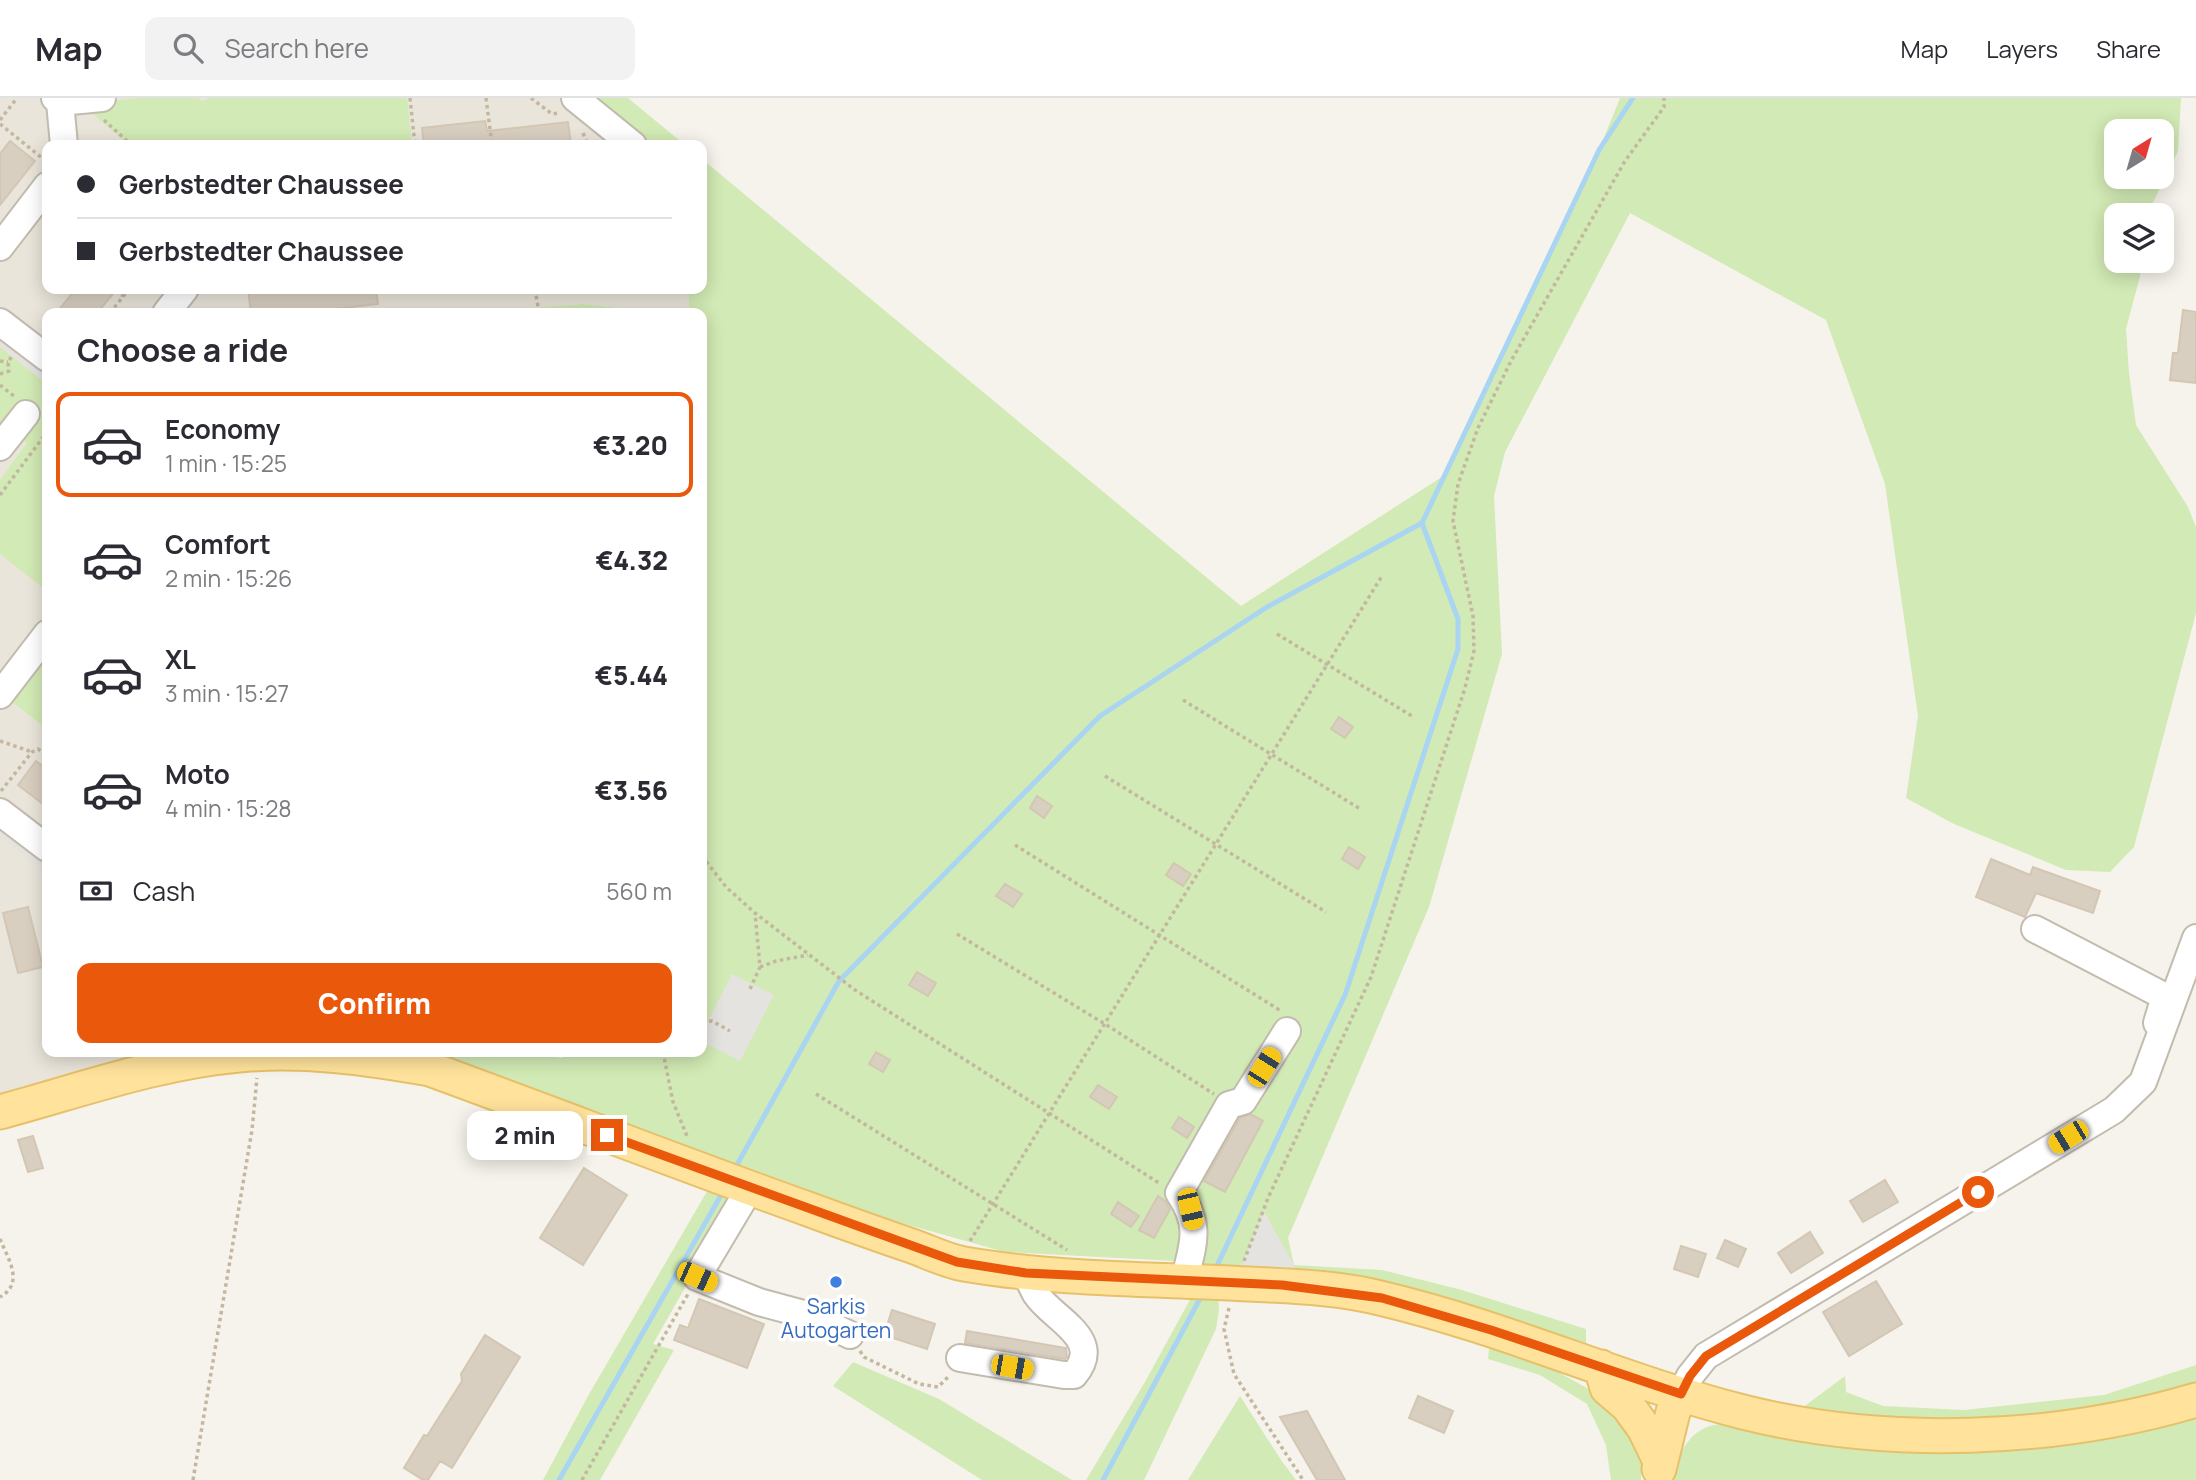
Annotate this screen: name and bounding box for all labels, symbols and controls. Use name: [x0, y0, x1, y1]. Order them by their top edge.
search box: [145, 17, 635, 80]
text: Map: [35, 26, 103, 71]
icon: search: [169, 29, 207, 67]
text: Search here: [225, 30, 369, 66]
text: Map: [1901, 32, 1948, 65]
text: Layers: [1986, 32, 2058, 65]
text: Share: [2096, 32, 2161, 65]
north arrow: [2104, 119, 2174, 189]
map controls: [2104, 119, 2174, 273]
text: Gerbstedter Chaussee: [119, 166, 404, 202]
button: layers: [2104, 203, 2174, 273]
text: Gerbstedter Chaussee: [119, 233, 404, 269]
text: Choose a ride: [77, 328, 288, 372]
text: Economy: [165, 411, 280, 447]
icon: car: [81, 413, 144, 476]
text: €3.20: [593, 427, 668, 463]
text: 1 min · 15:25: [165, 447, 287, 479]
text: Comfort: [165, 526, 271, 562]
icon: car: [81, 528, 144, 591]
text: €4.32: [596, 542, 668, 578]
text: 2 min · 15:26: [165, 562, 292, 594]
text: XL: [165, 641, 196, 677]
icon: car: [81, 643, 144, 706]
text: €5.44: [595, 657, 668, 693]
text: 3 min · 15:27: [165, 677, 289, 709]
text: Moto: [165, 756, 230, 792]
icon: car: [81, 758, 144, 821]
text: €3.56: [595, 772, 668, 808]
text: 4 min · 15:28: [165, 792, 292, 824]
icon: cash: [77, 872, 115, 910]
text: Cash: [133, 873, 195, 909]
text: 560 m: [606, 875, 672, 907]
button: Confirm: [77, 963, 672, 1043]
car: [1244, 1044, 1285, 1090]
callout: 2 min: [467, 1110, 582, 1160]
car: [2045, 1117, 2092, 1157]
text: 2 min: [495, 1119, 556, 1151]
route end: [591, 1119, 623, 1151]
route start: [1962, 1176, 1994, 1208]
car: [1176, 1186, 1205, 1232]
car: [674, 1259, 721, 1295]
marker: Sarkis Autogarten: [828, 1274, 844, 1290]
place label: Sarkis Autogarten: [781, 1292, 891, 1344]
car: [990, 1353, 1035, 1381]

